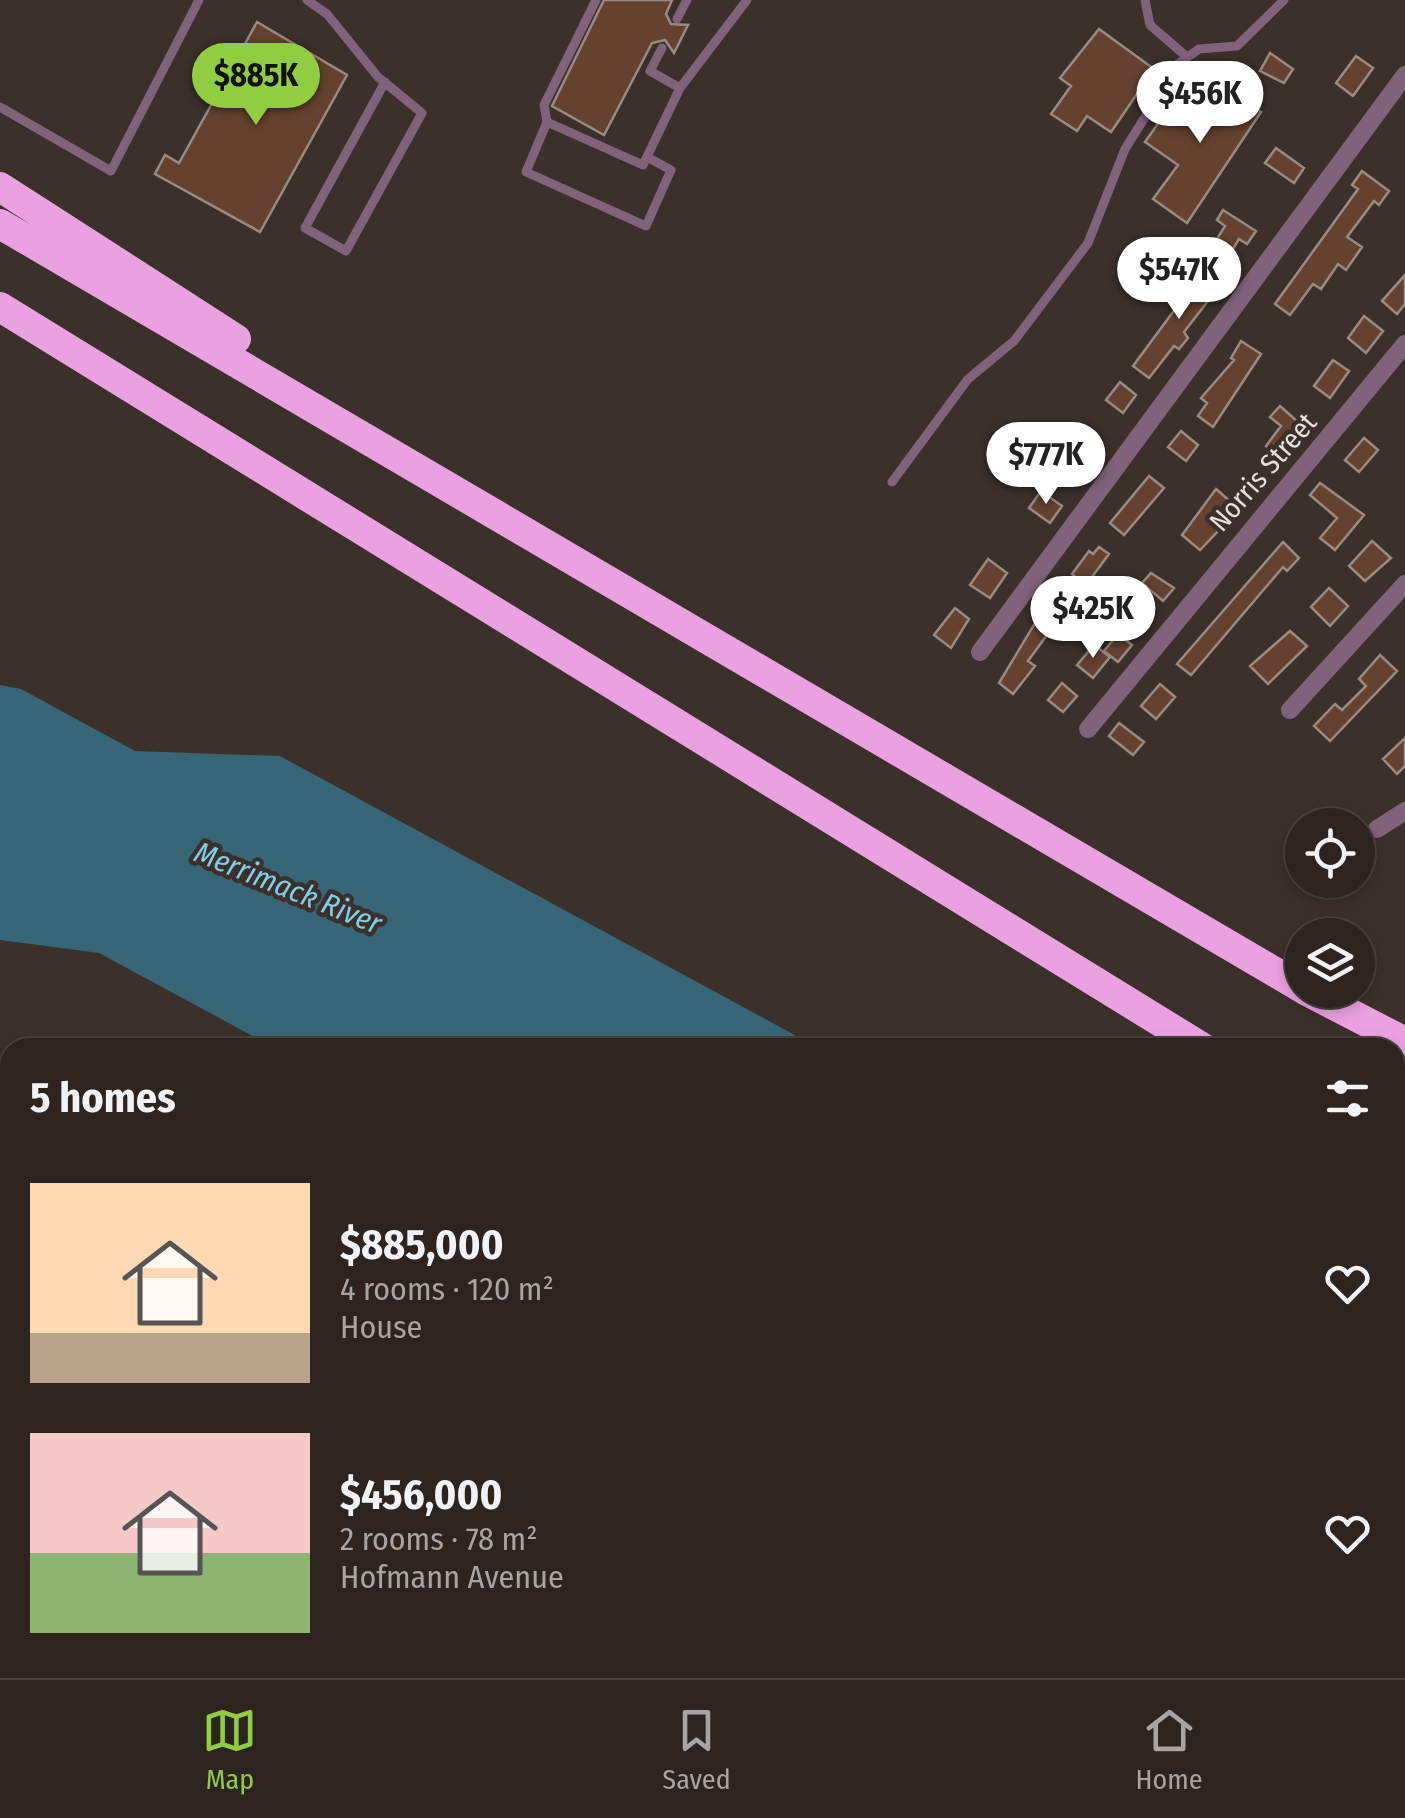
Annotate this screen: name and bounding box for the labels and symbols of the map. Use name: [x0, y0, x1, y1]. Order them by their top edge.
pin: $885K: [186, 43, 326, 128]
pin: $456K: [1130, 61, 1270, 146]
pin: $547K: [1109, 237, 1249, 322]
street label: Norris Street: [1203, 406, 1324, 538]
pin: $777K: [976, 422, 1116, 507]
pin: $425K: [1023, 576, 1163, 661]
water label: Merrimack River: [189, 834, 388, 942]

